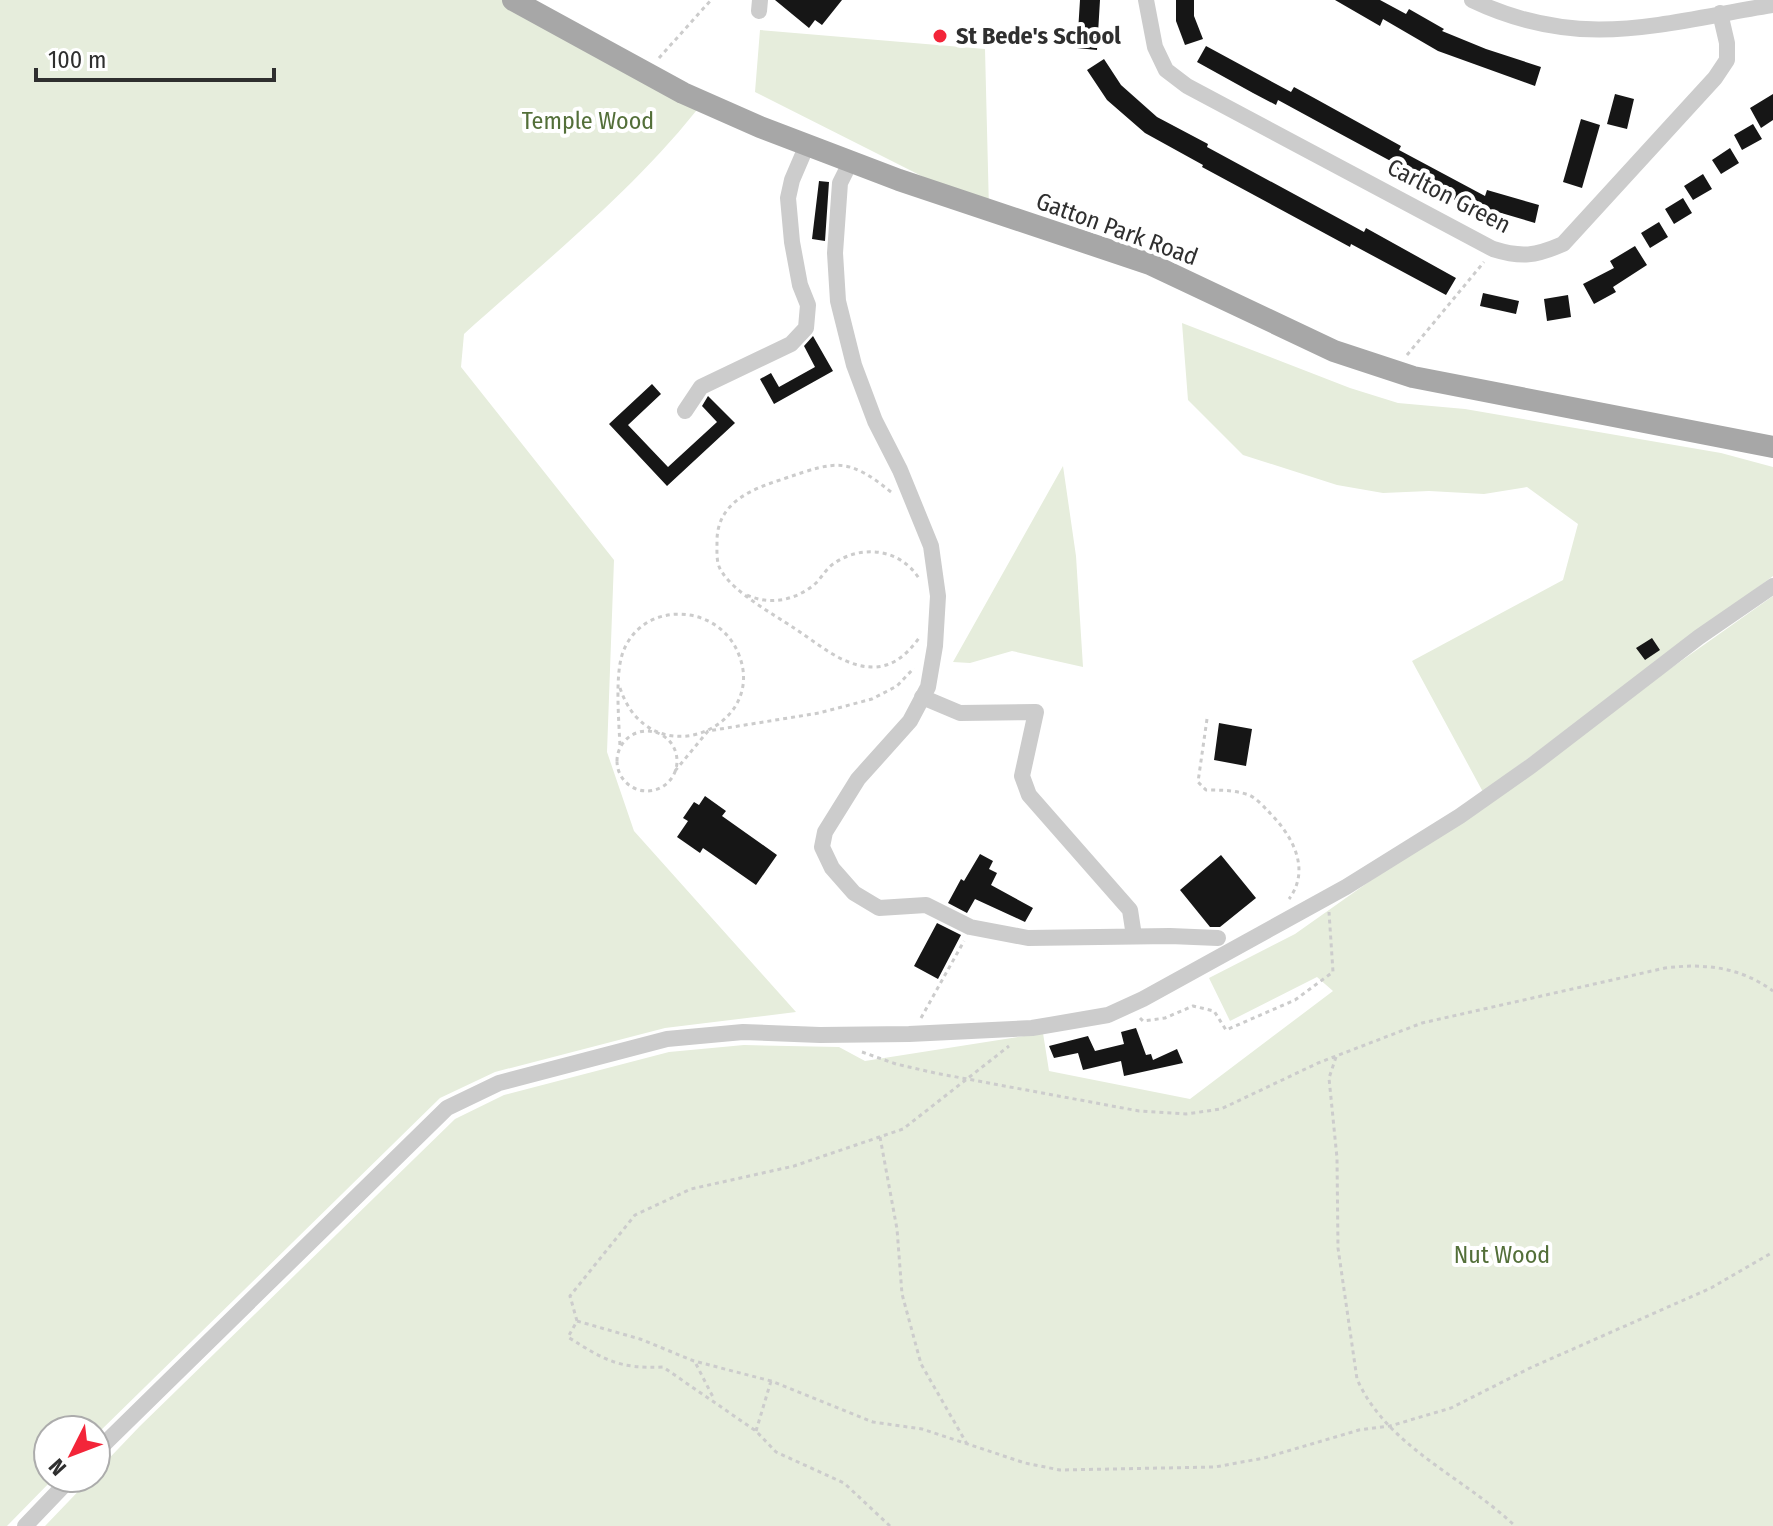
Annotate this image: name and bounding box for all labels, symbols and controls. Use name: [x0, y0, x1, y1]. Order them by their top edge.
place label: St Bede's School: [956, 22, 1121, 50]
marker: St Bede's School: [931, 27, 949, 45]
scale bar: [36, 32, 274, 82]
text: 100 m: [48, 46, 106, 74]
park label: Temple Wood: [522, 107, 654, 135]
street label: Carlton Green: [1383, 153, 1515, 239]
street label: Gatton Park Road: [1032, 187, 1202, 271]
park label: Nut Wood: [1454, 1241, 1550, 1269]
north arrow: [32, 1414, 112, 1494]
text: N: [43, 1453, 72, 1481]

